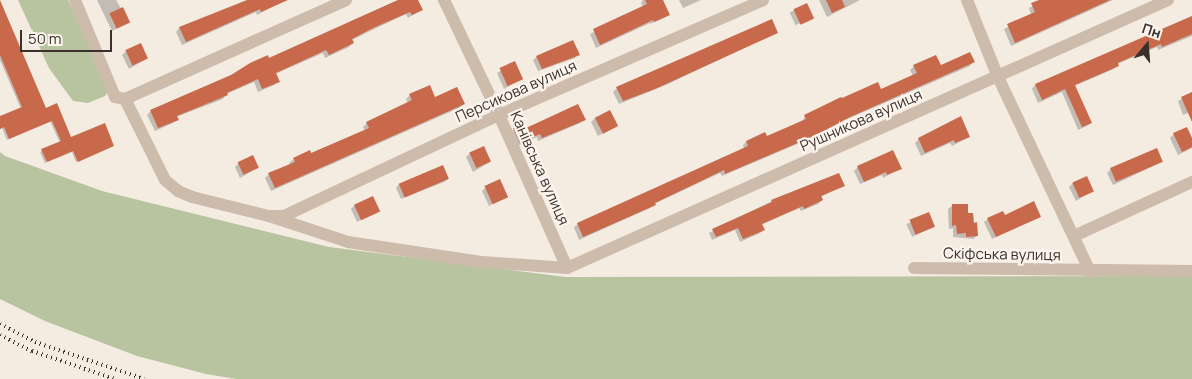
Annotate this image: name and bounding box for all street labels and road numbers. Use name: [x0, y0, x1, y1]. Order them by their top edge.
street label: Персикова вулиця: [453, 56, 579, 126]
street label: Рушникова вулиця: [797, 85, 925, 155]
street label: Канівська вулиця: [507, 108, 573, 228]
street label: Скіфська вулиця: [943, 244, 1061, 264]

